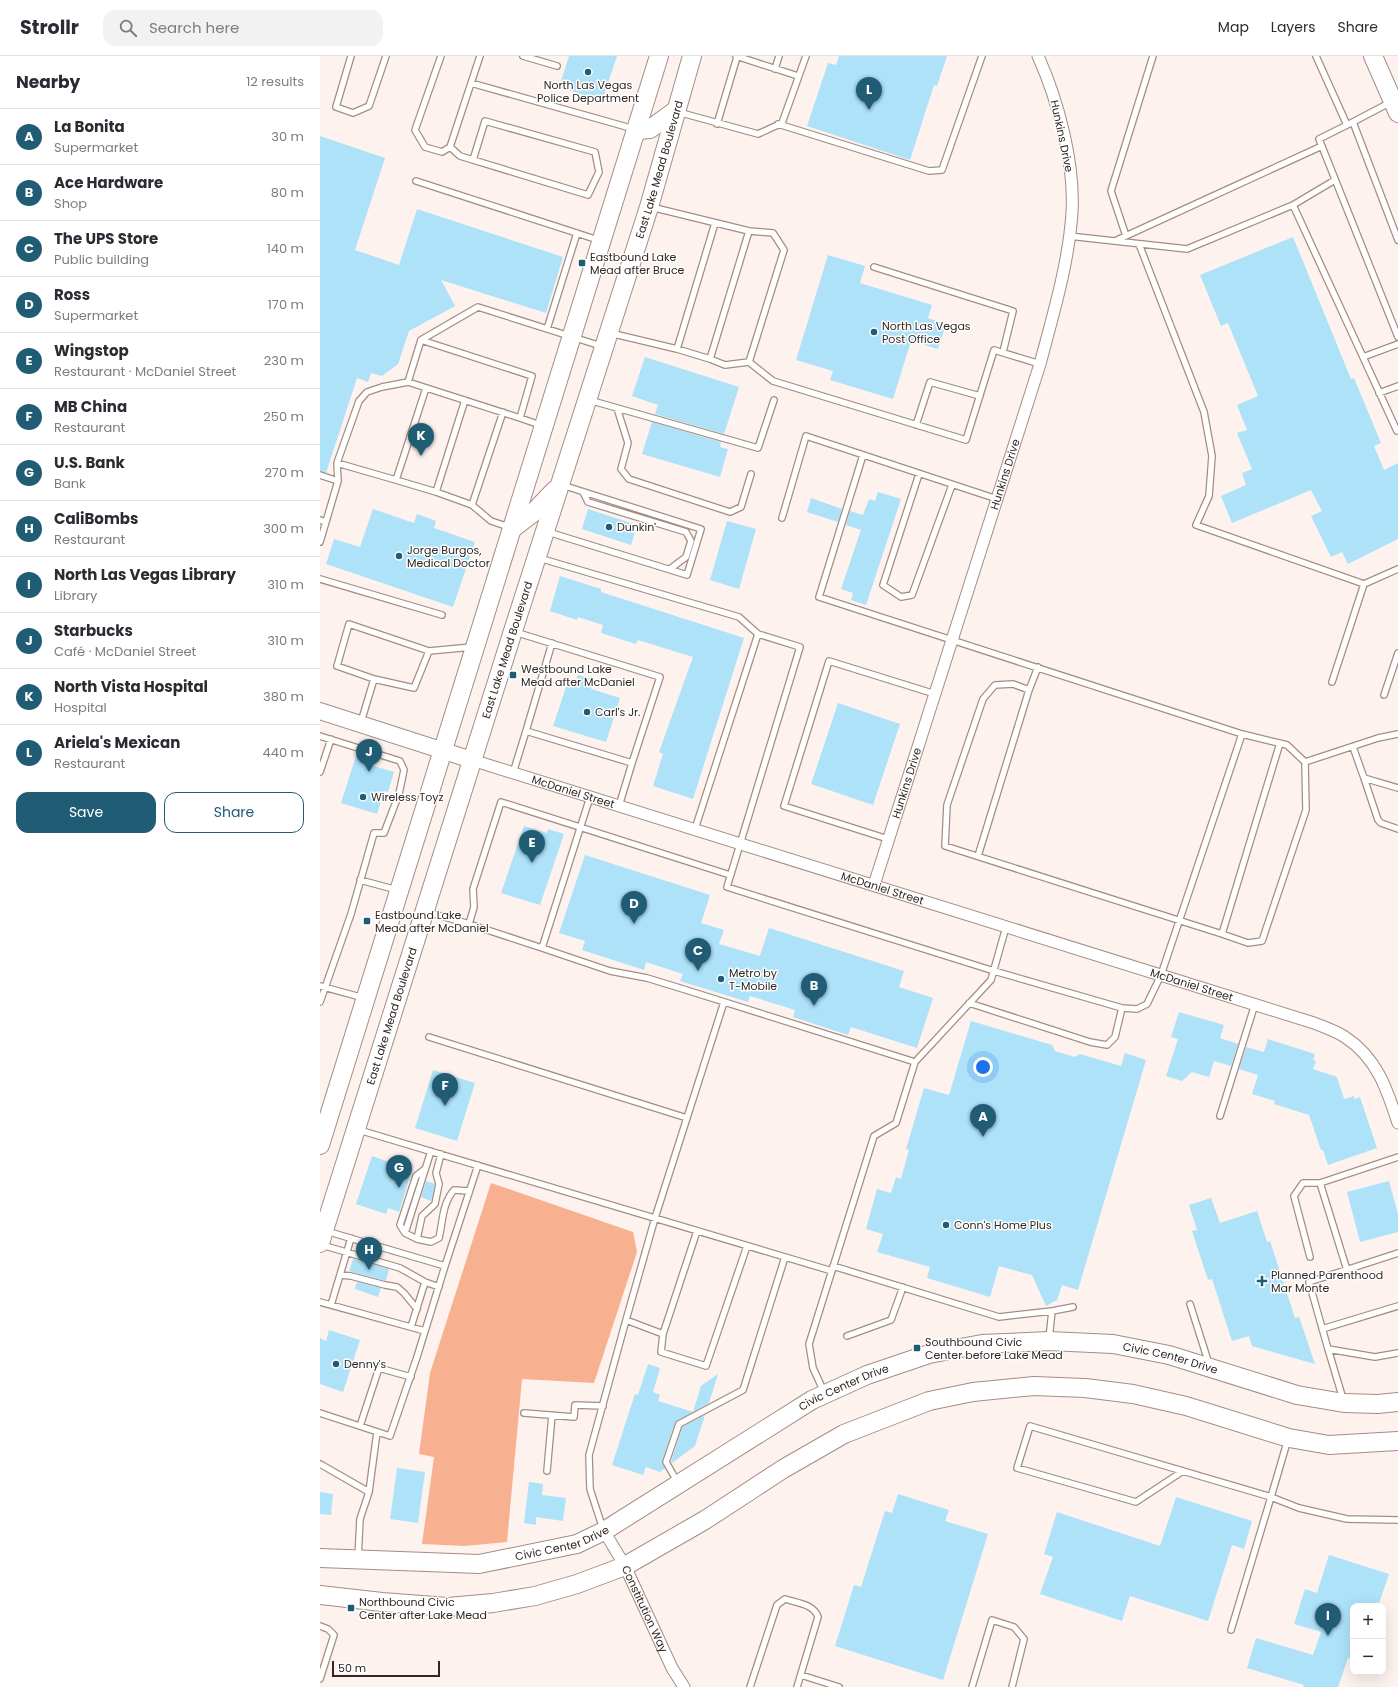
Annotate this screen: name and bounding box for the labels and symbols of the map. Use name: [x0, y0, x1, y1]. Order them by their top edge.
marker: North Las Vegas Police Department: [583, 67, 593, 77]
place label: North Las Vegas Police Department: [537, 77, 639, 106]
pin: L: [856, 77, 882, 110]
street label: East Lake Mead Boulevard: [631, 98, 687, 240]
street label: Hunkins Drive: [1047, 98, 1077, 174]
place label: Eastbound Lake Mead after Bruce: [590, 249, 685, 278]
marker: Eastbound Lake Mead after Bruce: [577, 258, 587, 268]
place label: North Las Vegas Post Office: [882, 318, 971, 347]
marker: North Las Vegas Post Office: [869, 327, 879, 337]
pin: K: [408, 423, 434, 456]
street label: Hunkins Drive: [986, 437, 1024, 512]
place label: Dunkin': [617, 519, 656, 535]
marker: Dunkin': [604, 522, 614, 532]
place label: Jorge Burgos, Medical Doctor: [407, 542, 490, 571]
marker: Jorge Burgos, Medical Doctor: [394, 551, 404, 561]
street label: East Lake Mead Boulevard: [478, 579, 536, 720]
place label: Westbound Lake Mead after McDaniel: [521, 661, 635, 690]
marker: Westbound Lake Mead after McDaniel: [508, 670, 518, 680]
place label: Carl's Jr.: [595, 704, 640, 720]
marker: Carl's Jr.: [582, 707, 592, 717]
pin: J: [356, 739, 382, 772]
street label: Hunkins Drive: [888, 745, 925, 820]
street label: McDaniel Street: [530, 771, 617, 812]
place label: Wireless Toyz: [371, 789, 444, 805]
marker: Wireless Toyz: [358, 792, 368, 802]
pin: E: [519, 830, 545, 863]
street label: McDaniel Street: [839, 868, 926, 909]
pin: D: [621, 891, 647, 924]
place label: Eastbound Lake Mead after McDaniel: [375, 907, 489, 936]
marker: Eastbound Lake Mead after McDaniel: [362, 916, 372, 926]
pin: C: [685, 938, 711, 971]
street label: East Lake Mead Boulevard: [362, 945, 421, 1087]
street label: McDaniel Street: [1148, 964, 1235, 1005]
place label: Metro by T-Mobile: [729, 965, 778, 994]
pin: B: [801, 973, 827, 1006]
marker: Metro by T-Mobile: [716, 974, 726, 984]
your location: [973, 1057, 993, 1077]
pin: F: [432, 1073, 458, 1106]
pin: A: [970, 1104, 996, 1137]
pin: G: [386, 1155, 412, 1188]
place label: Conn's Home Plus: [954, 1217, 1052, 1233]
marker: Conn's Home Plus: [941, 1220, 951, 1230]
pin: H: [356, 1237, 382, 1270]
place label: Planned Parenthood Mar Monte: [1271, 1267, 1383, 1296]
marker: Planned Parenthood Mar Monte: [1256, 1275, 1268, 1287]
place label: Southbound Civic Center before Lake Mead: [925, 1334, 1063, 1363]
street label: Civic Center Drive: [1122, 1338, 1220, 1378]
marker: Southbound Civic Center before Lake Mead: [912, 1343, 922, 1353]
place label: Denny's: [344, 1356, 387, 1372]
marker: Denny's: [331, 1359, 341, 1369]
street label: Civic Center Drive: [795, 1360, 891, 1415]
street label: Civic Center Drive: [514, 1522, 612, 1564]
street label: Constitution Way: [618, 1563, 672, 1656]
place label: Northbound Civic Center after Lake Mead: [359, 1594, 487, 1623]
marker: Northbound Civic Center after Lake Mead: [346, 1603, 356, 1613]
pin: I: [1315, 1603, 1341, 1636]
scale bar: [332, 1659, 440, 1678]

